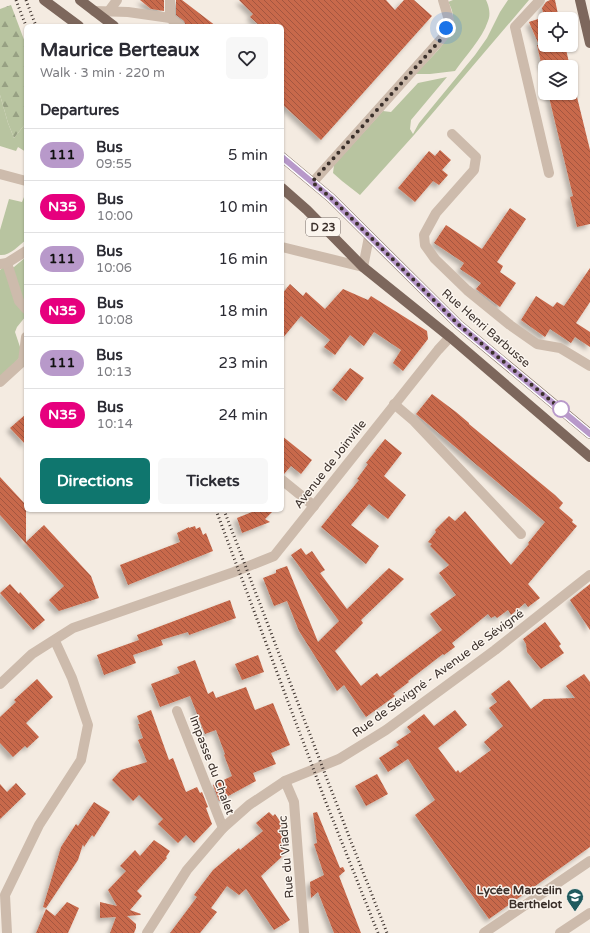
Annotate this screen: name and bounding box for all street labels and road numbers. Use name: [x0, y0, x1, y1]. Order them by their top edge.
road number: D 23: [306, 218, 340, 236]
street label: Rue Henri Barbusse: [439, 286, 533, 370]
street label: Avenue de Joinville: [291, 417, 369, 511]
street label: Rue de Sévigné - Avenue de Sévigné: [350, 606, 527, 740]
street label: Impasse du Chalet: [187, 714, 237, 817]
street label: Rue du Viaduc: [275, 815, 297, 899]

